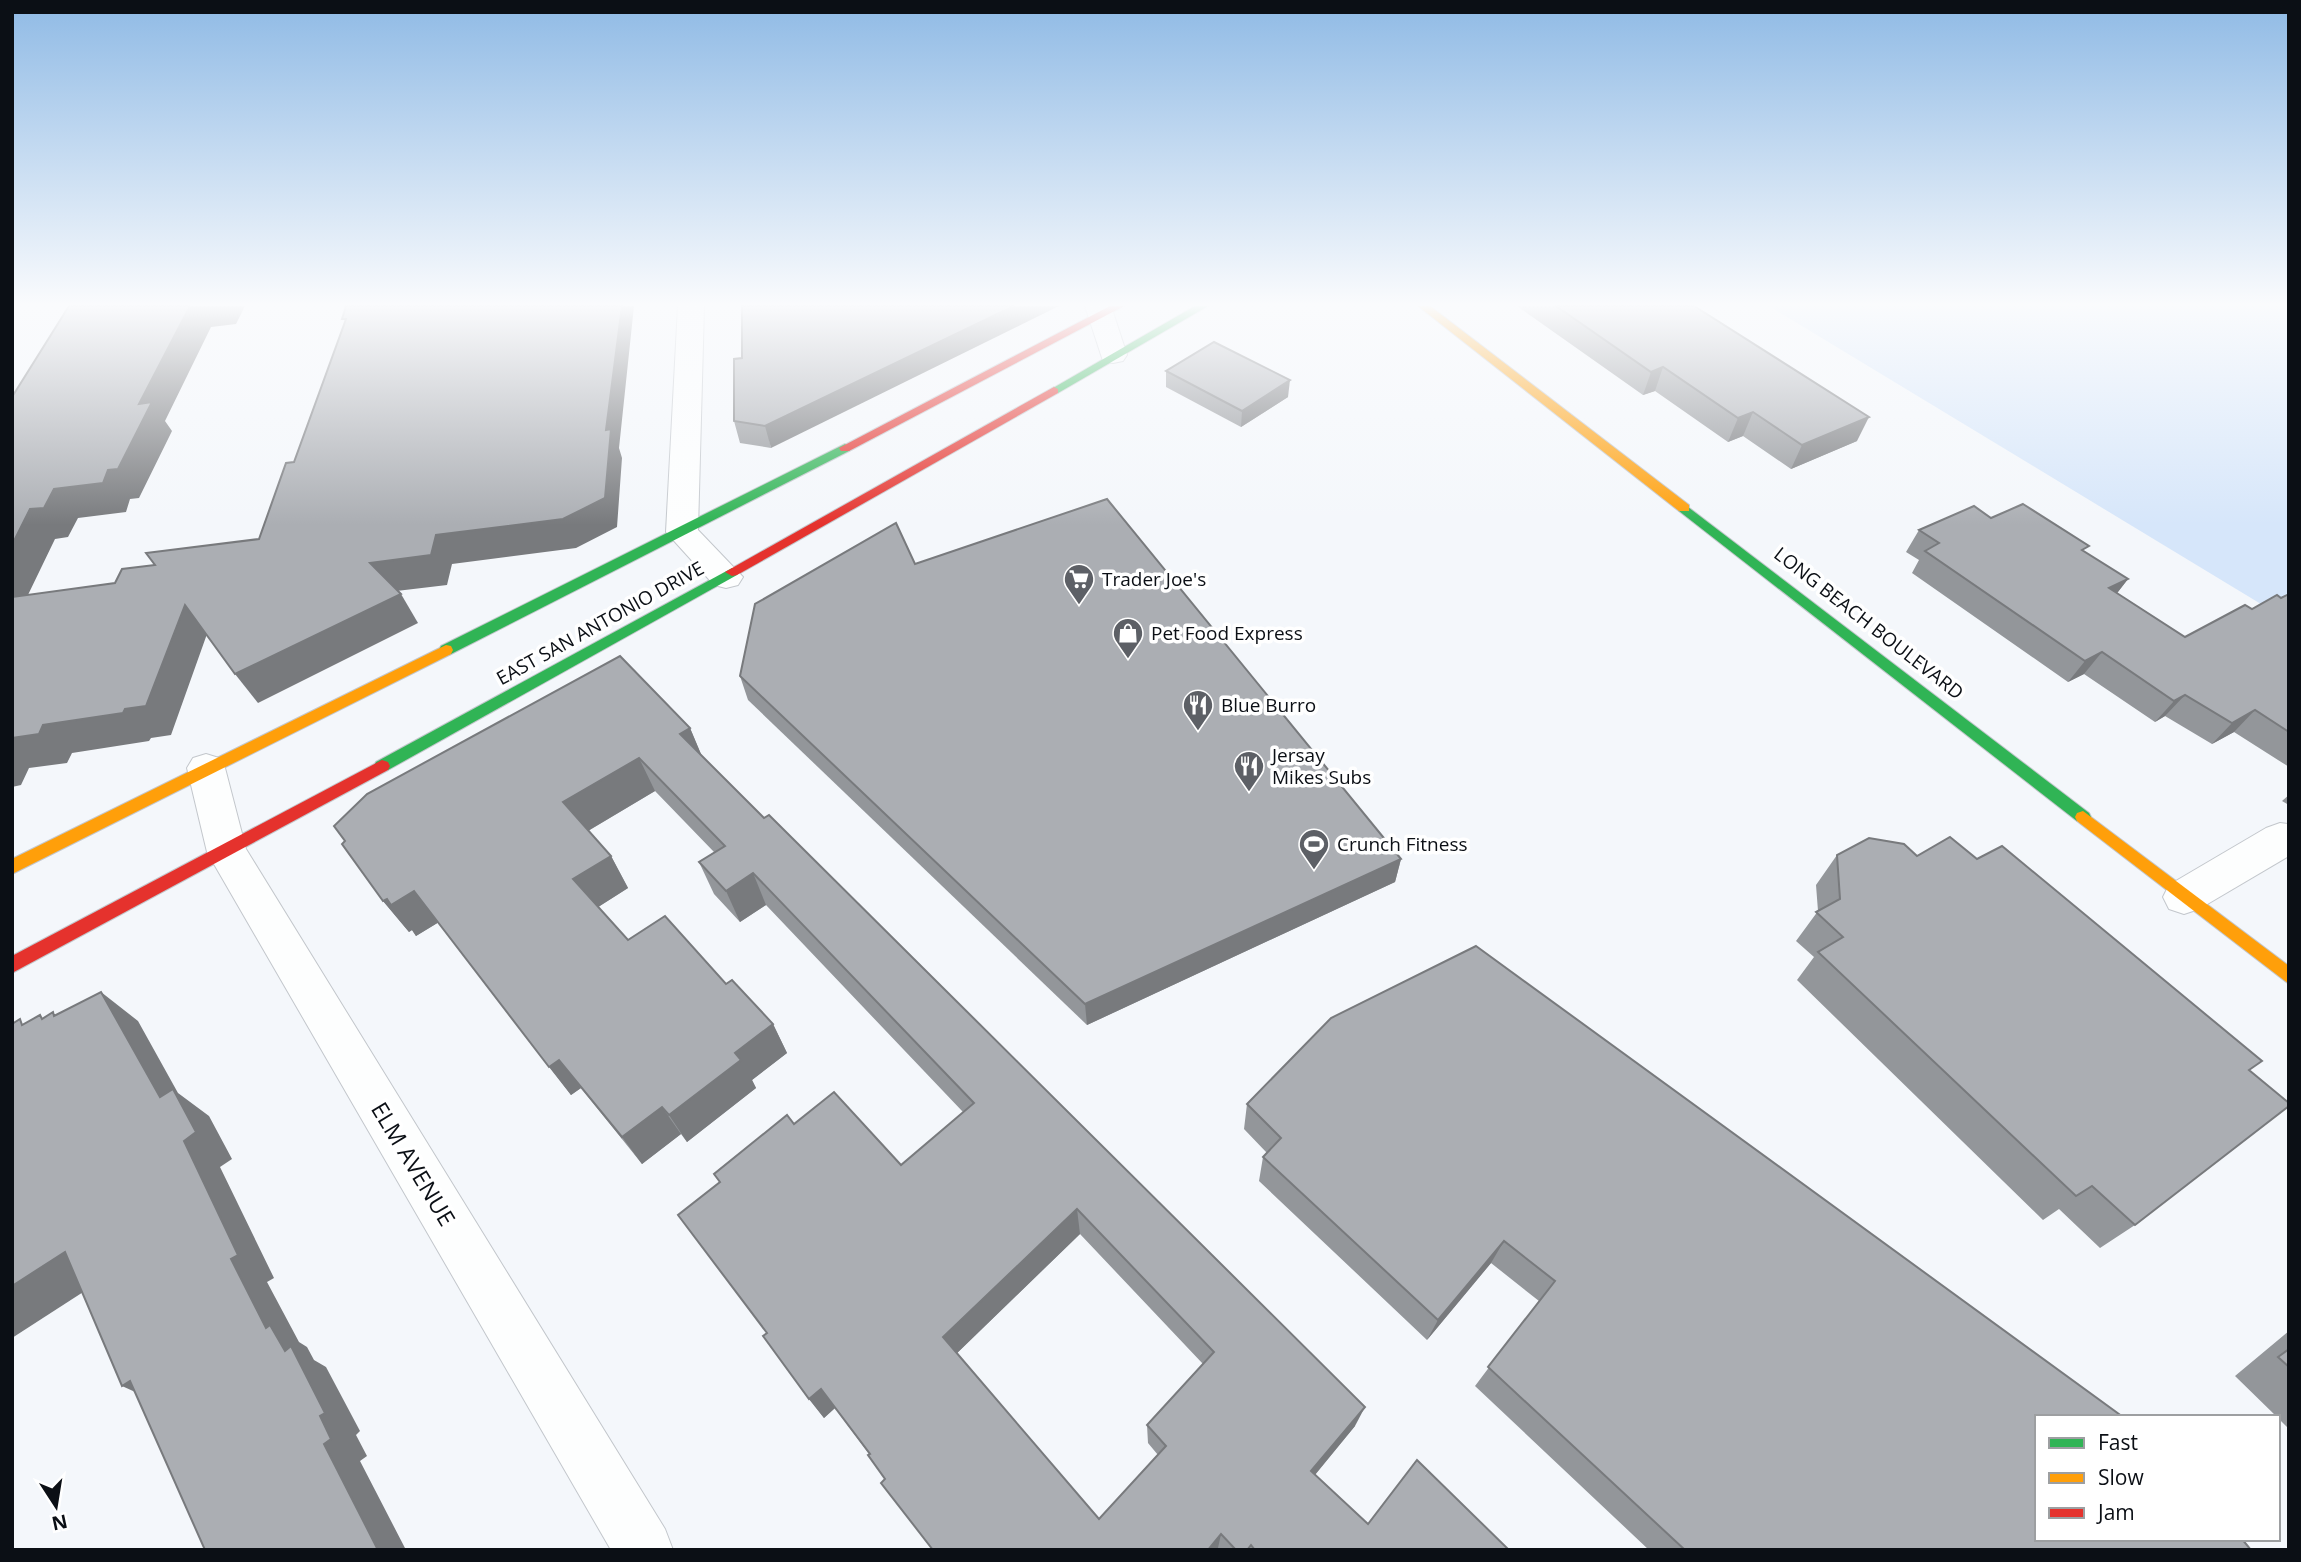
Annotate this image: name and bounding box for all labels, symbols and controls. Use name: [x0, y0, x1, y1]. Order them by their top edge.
street label: LONG BEACH BOULEVARD: [1769, 541, 1969, 705]
street label: EAST SAN ANTONIO DRIVE: [492, 555, 708, 691]
supermarket icon: Trader Joe's: [1062, 562, 1096, 606]
place label: Trader Joe's: [1102, 566, 1206, 592]
shop icon: Pet Food Express: [1111, 616, 1145, 660]
place label: Pet Food Express: [1151, 620, 1303, 646]
restaurant icon: Blue Burro: [1181, 688, 1215, 732]
place label: Blue Burro: [1221, 692, 1316, 718]
place label: Jersay Mikes Subs: [1270, 742, 1371, 790]
restaurant icon: Jersay Mikes Subs: [1232, 749, 1266, 793]
sports icon: Crunch Fitness: [1297, 827, 1331, 871]
place label: Crunch Fitness: [1337, 831, 1468, 857]
street label: ELM AVENUE: [364, 1096, 463, 1231]
legend: [2035, 1415, 2280, 1541]
text: Fast: [2098, 1428, 2138, 1456]
text: Slow: [2098, 1463, 2144, 1491]
north arrow: [21, 1471, 91, 1541]
text: Jam: [2096, 1498, 2135, 1526]
text: N: [49, 1508, 70, 1537]

